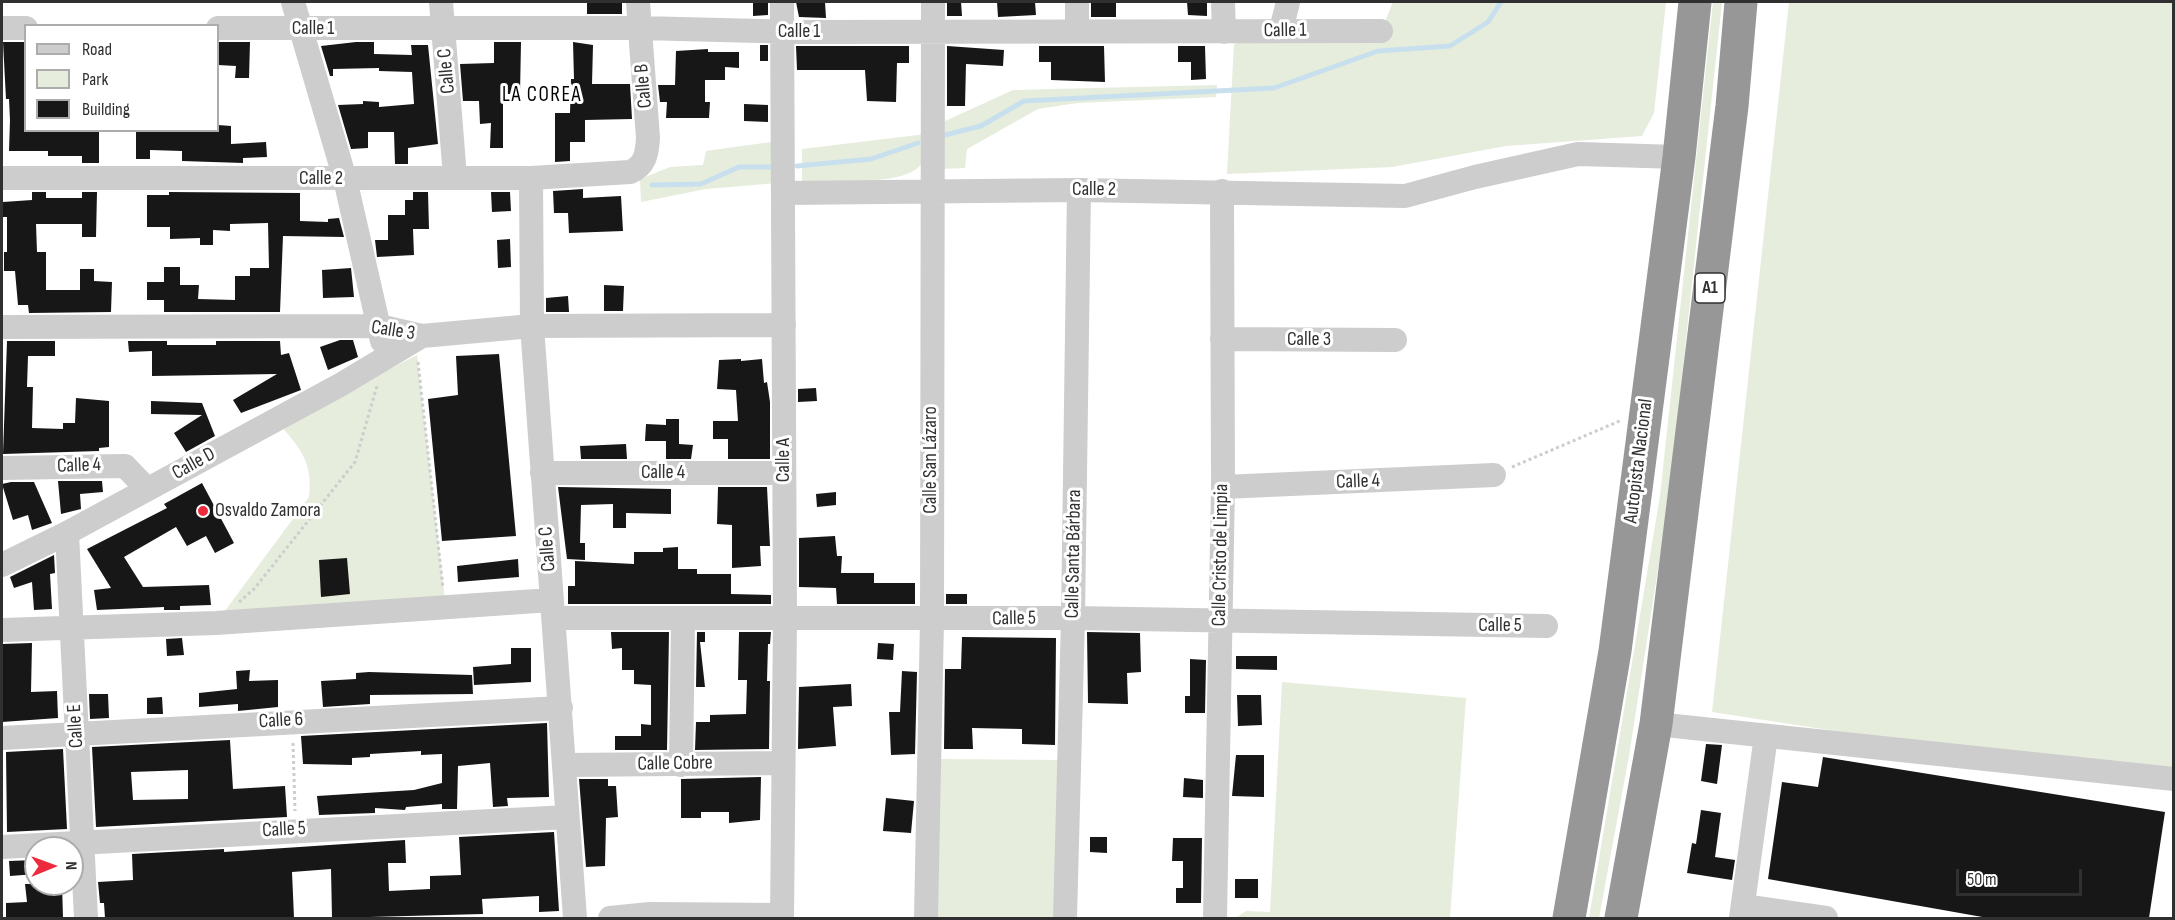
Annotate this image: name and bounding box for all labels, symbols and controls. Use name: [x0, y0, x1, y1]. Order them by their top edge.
street label: Calle 1: [292, 17, 334, 41]
street label: Calle 1: [1263, 19, 1307, 43]
street label: Calle 1: [778, 20, 820, 44]
legend: [24, 24, 219, 132]
text: Road: [82, 39, 112, 60]
street label: Calle C: [433, 47, 461, 95]
street label: Calle B: [630, 63, 658, 109]
text: Park: [82, 69, 108, 90]
district label: LA COREA: [502, 83, 582, 109]
text: Building: [82, 99, 130, 120]
street label: Calle 2: [299, 167, 343, 191]
street label: Calle 2: [1072, 178, 1116, 202]
road number: A1: [1695, 273, 1725, 303]
street label: Calle 3: [369, 316, 417, 346]
street label: Calle 3: [1287, 328, 1331, 352]
street label: Autopista Nacional: [1619, 397, 1659, 525]
street label: Calle San Lázaro: [919, 406, 943, 514]
street label: Calle A: [772, 438, 796, 482]
street label: Calle D: [168, 442, 220, 486]
street label: Calle 4: [57, 453, 101, 479]
street label: Calle 4: [641, 461, 685, 485]
street label: Calle 4: [1336, 469, 1380, 495]
street label: Calle Cristo de Limpia: [1208, 483, 1234, 627]
street label: Calle Santa Bárbara: [1061, 489, 1087, 619]
place label: Osvaldo Zamora: [215, 499, 321, 523]
marker: Osvaldo Zamora: [196, 504, 210, 518]
street label: Calle C: [534, 526, 562, 572]
street label: Calle 5: [992, 607, 1036, 631]
street label: Calle 5: [1478, 614, 1522, 638]
street label: Calle E: [63, 703, 89, 749]
street label: Calle 6: [258, 708, 304, 734]
street label: Calle Cobre: [637, 751, 713, 777]
street label: Calle 5: [262, 817, 306, 843]
north arrow: [24, 836, 84, 896]
scale bar: [1959, 857, 2085, 895]
text: N: [61, 861, 80, 870]
text: 50 m: [1967, 869, 1997, 890]

